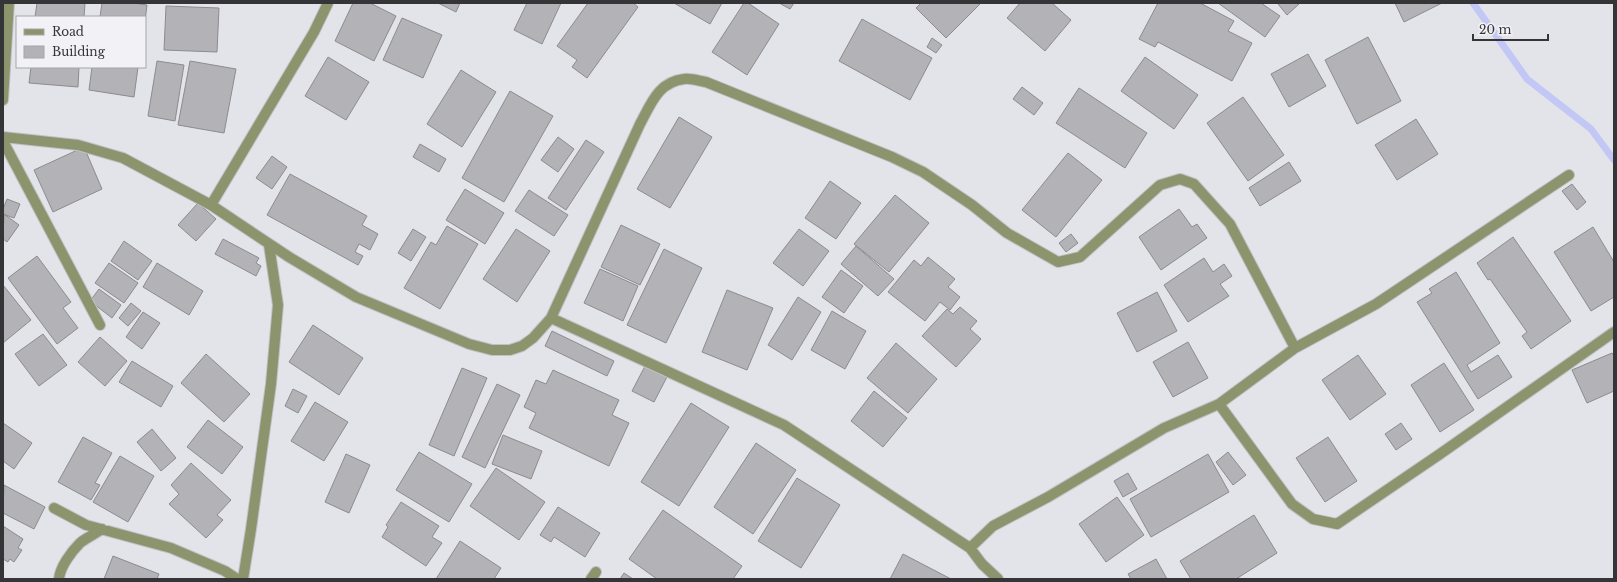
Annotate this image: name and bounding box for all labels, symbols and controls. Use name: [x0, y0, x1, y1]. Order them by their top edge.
legend: [16, 16, 146, 68]
scale bar: [1473, 16, 1548, 42]
text: 20 m: [1479, 22, 1511, 37]
text: Road: [52, 24, 84, 39]
text: Building: [52, 44, 106, 59]

